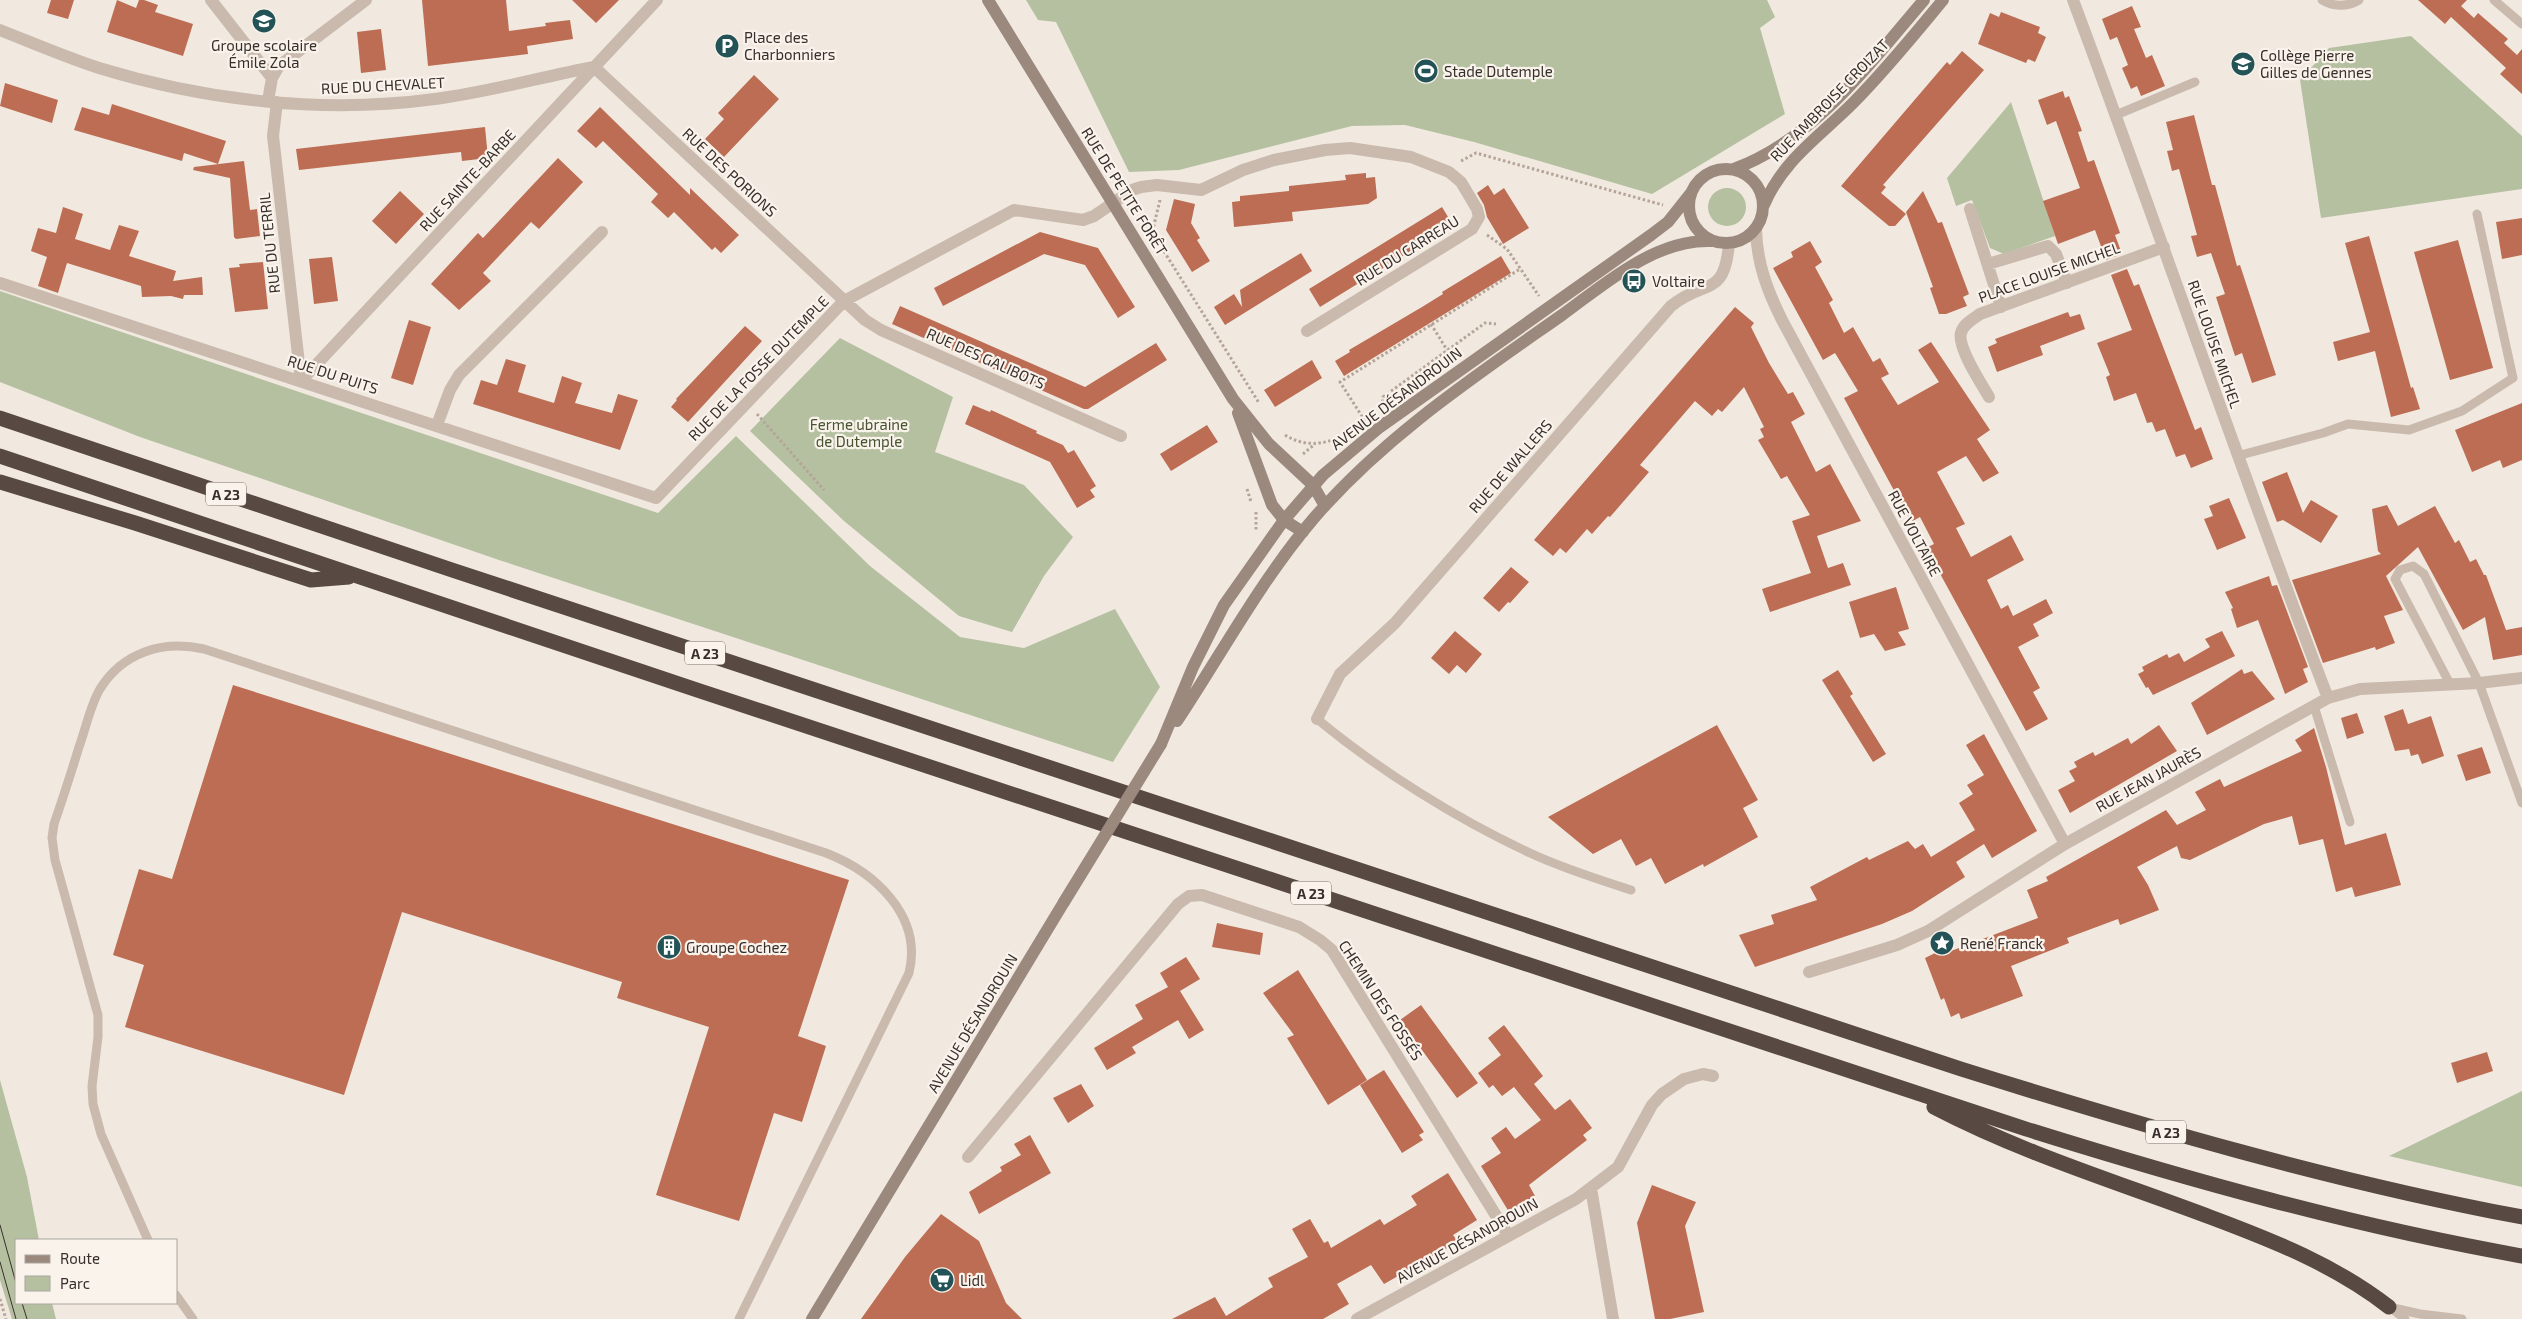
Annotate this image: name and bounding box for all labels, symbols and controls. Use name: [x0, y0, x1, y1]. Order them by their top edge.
school or university icon: Groupe scolaire Émile Zola: [251, 8, 277, 34]
place label: Place des Charbonniers: [744, 28, 835, 63]
parking icon: Place des Charbonniers: [714, 33, 740, 59]
street label: RUE AMBROISE CROIZAT: [1766, 35, 1892, 165]
place label: Groupe scolaire Émile Zola: [211, 36, 317, 71]
place label: Collège Pierre Gilles de Gennes: [2260, 46, 2372, 81]
school or university icon: Collège Pierre Gilles de Gennes: [2230, 51, 2256, 77]
sports icon: Stade Dutemple: [1413, 58, 1439, 84]
place label: Stade Dutemple: [1444, 62, 1553, 80]
street label: RUE DU CHEVALET: [321, 73, 446, 97]
street label: RUE DES PORIONS: [679, 124, 781, 220]
street label: RUE DE PETITE FORÊT: [1078, 124, 1172, 259]
street label: RUE SAINTE-BARBE: [415, 125, 519, 235]
street label: RUE DU TERRIL: [255, 191, 283, 294]
street label: RUE DU CARREAU: [1352, 211, 1462, 289]
street label: PLACE LOUISE MICHEL: [1976, 238, 2123, 306]
bus stop icon: Voltaire: [1621, 268, 1647, 294]
place label: Voltaire: [1652, 272, 1705, 290]
street label: RUE LOUISE MICHEL: [2185, 278, 2245, 411]
street label: RUE DE LA FOSSE DUTEMPLE: [684, 292, 832, 444]
street label: RUE DES GALIBOTS: [924, 324, 1048, 392]
street label: AVENUE DÉSANDROUIN: [1327, 343, 1465, 453]
street label: RUE DU PUITS: [285, 351, 381, 397]
park label: Ferme ubraine de Dutemple: [810, 415, 908, 450]
street label: RUE DE WALLERS: [1465, 416, 1555, 516]
road number: A 23: [206, 482, 246, 506]
street label: RUE VOLTAIRE: [1885, 487, 1945, 579]
road number: A 23: [685, 641, 725, 664]
street label: RUE JEAN JAURÈS: [2092, 743, 2204, 815]
road number: A 23: [1291, 881, 1331, 904]
place icon: René Franck: [1929, 930, 1955, 956]
building icon: Groupe Cochez: [656, 934, 682, 960]
place label: René Franck: [1960, 934, 2043, 952]
street label: CHEMIN DES FOSSÉS: [1335, 936, 1427, 1064]
place label: Groupe Cochez: [686, 938, 787, 956]
street label: AVENUE DÉSANDROUIN: [923, 950, 1021, 1096]
road number: A 23: [2146, 1120, 2186, 1144]
street label: AVENUE DÉSANDROUIN: [1393, 1194, 1541, 1286]
legend: [15, 1239, 178, 1304]
text: Route: [60, 1249, 100, 1267]
supermarket icon: Lidl: [929, 1267, 955, 1293]
place label: Lidl: [960, 1271, 985, 1289]
text: Parc: [60, 1274, 90, 1292]

